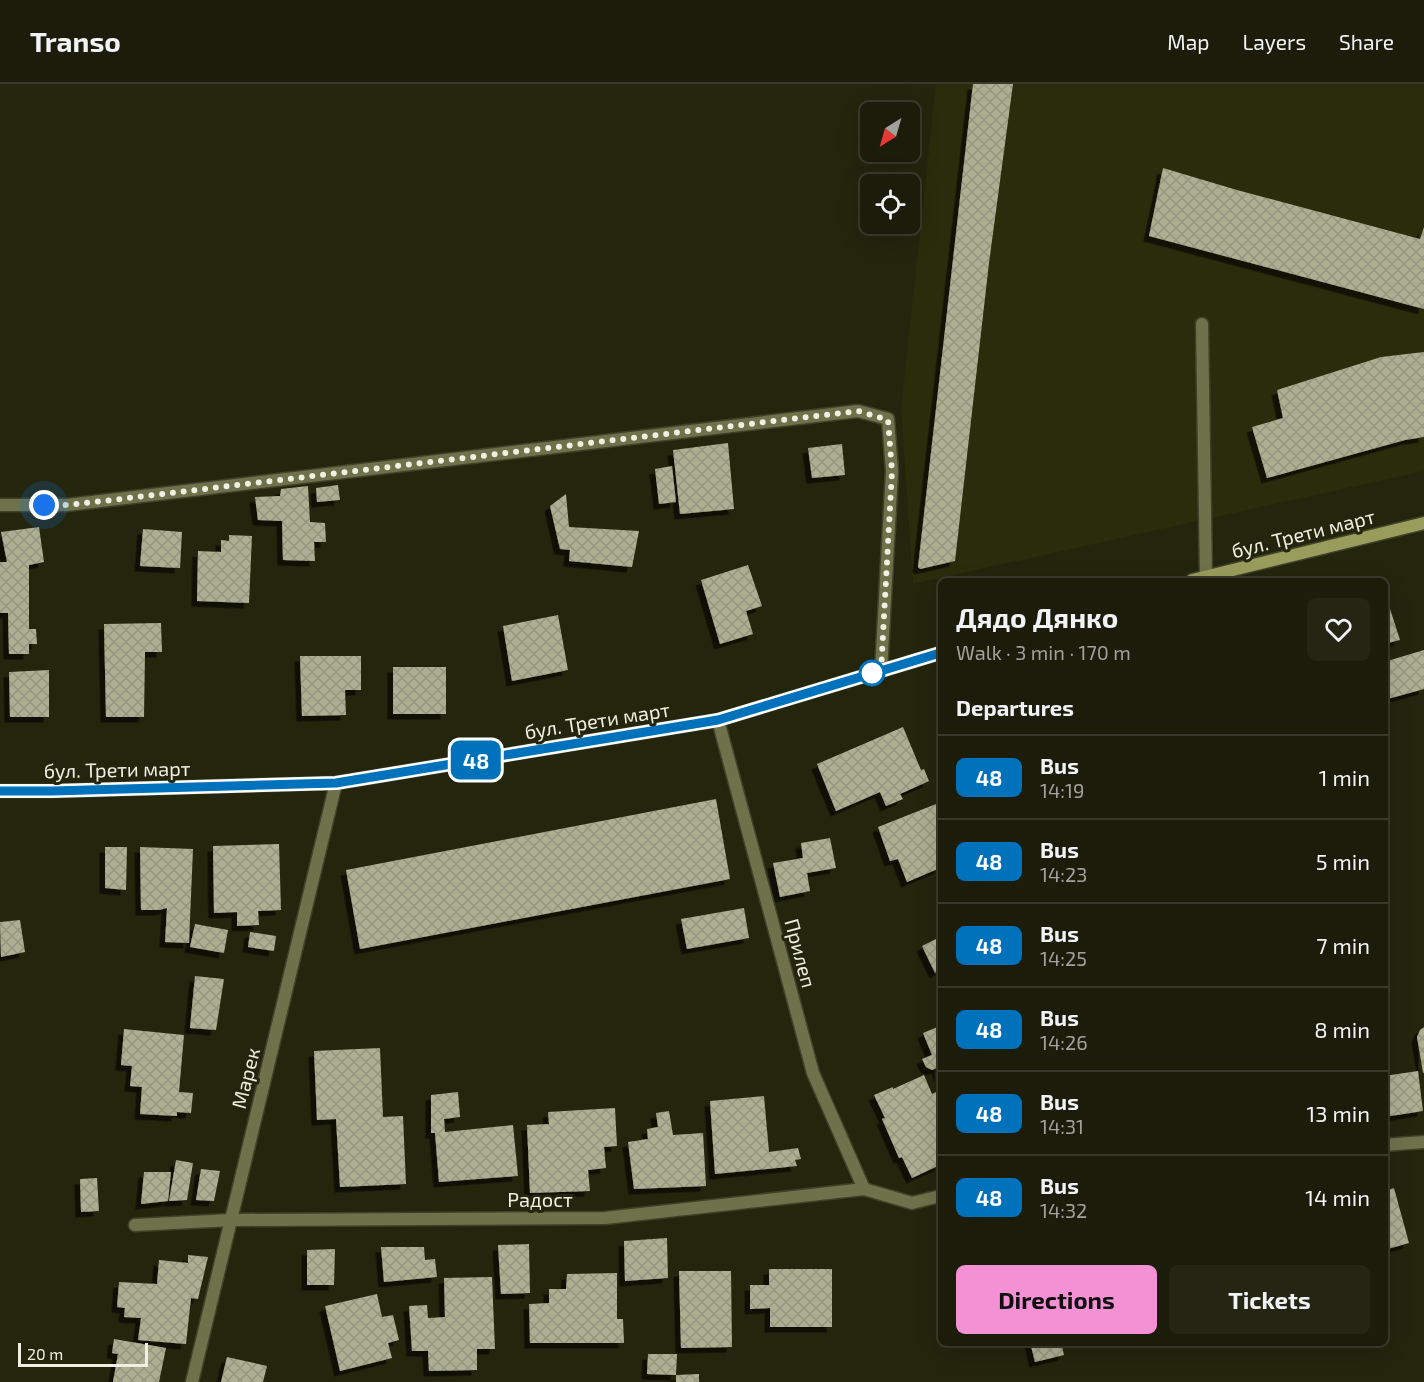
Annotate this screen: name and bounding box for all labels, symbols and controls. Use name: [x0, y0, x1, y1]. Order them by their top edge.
text: Transo: [30, 24, 121, 58]
text: Map: [1167, 29, 1209, 54]
text: Layers: [1242, 29, 1306, 54]
text: Share: [1339, 29, 1394, 54]
north arrow: [860, 102, 920, 162]
map controls: [860, 102, 920, 234]
button: locate: [860, 174, 920, 234]
your location: [29, 490, 59, 520]
street label: бул. Трети март: [1229, 504, 1378, 563]
button: heart: [1307, 598, 1370, 661]
text: Дядо Дянко: [956, 600, 1118, 634]
text: Walk · 3 min · 170 m: [956, 640, 1131, 664]
unlabelled marker: [859, 660, 885, 686]
text: Departures: [956, 694, 1074, 720]
street label: бул. Трети март: [523, 697, 672, 744]
line badge: 48: [449, 740, 503, 780]
text: 48: [463, 748, 489, 773]
text: Bus: [1040, 752, 1079, 778]
street label: бул. Трети март: [43, 756, 191, 783]
text: 1 min: [1319, 764, 1370, 790]
text: 48: [976, 765, 1002, 790]
text: 14:19: [1040, 778, 1084, 802]
text: Bus: [1040, 836, 1079, 862]
text: 5 min: [1316, 848, 1370, 874]
text: 48: [976, 849, 1002, 874]
text: 14:23: [1040, 862, 1087, 886]
street label: Прилеп: [780, 916, 822, 990]
text: Bus: [1040, 920, 1079, 946]
text: 7 min: [1316, 932, 1370, 958]
text: 48: [976, 933, 1002, 958]
text: 14:25: [1040, 946, 1087, 970]
text: Bus: [1040, 1004, 1079, 1030]
text: 8 min: [1314, 1016, 1370, 1042]
text: 48: [976, 1017, 1002, 1042]
text: 14:26: [1040, 1030, 1088, 1054]
street label: Марек: [226, 1045, 264, 1111]
text: Bus: [1040, 1088, 1079, 1114]
text: 13 min: [1307, 1100, 1370, 1126]
text: 48: [976, 1101, 1002, 1126]
text: 14:31: [1040, 1114, 1084, 1138]
text: Bus: [1040, 1172, 1079, 1198]
text: 14 min: [1305, 1184, 1370, 1210]
text: 48: [976, 1185, 1002, 1210]
street label: Радост: [507, 1187, 573, 1211]
text: 14:32: [1040, 1198, 1087, 1222]
button: Directions: [956, 1265, 1157, 1334]
button: Tickets: [1169, 1265, 1370, 1334]
scale bar: [18, 1340, 148, 1368]
text: 20 m: [27, 1344, 63, 1363]

